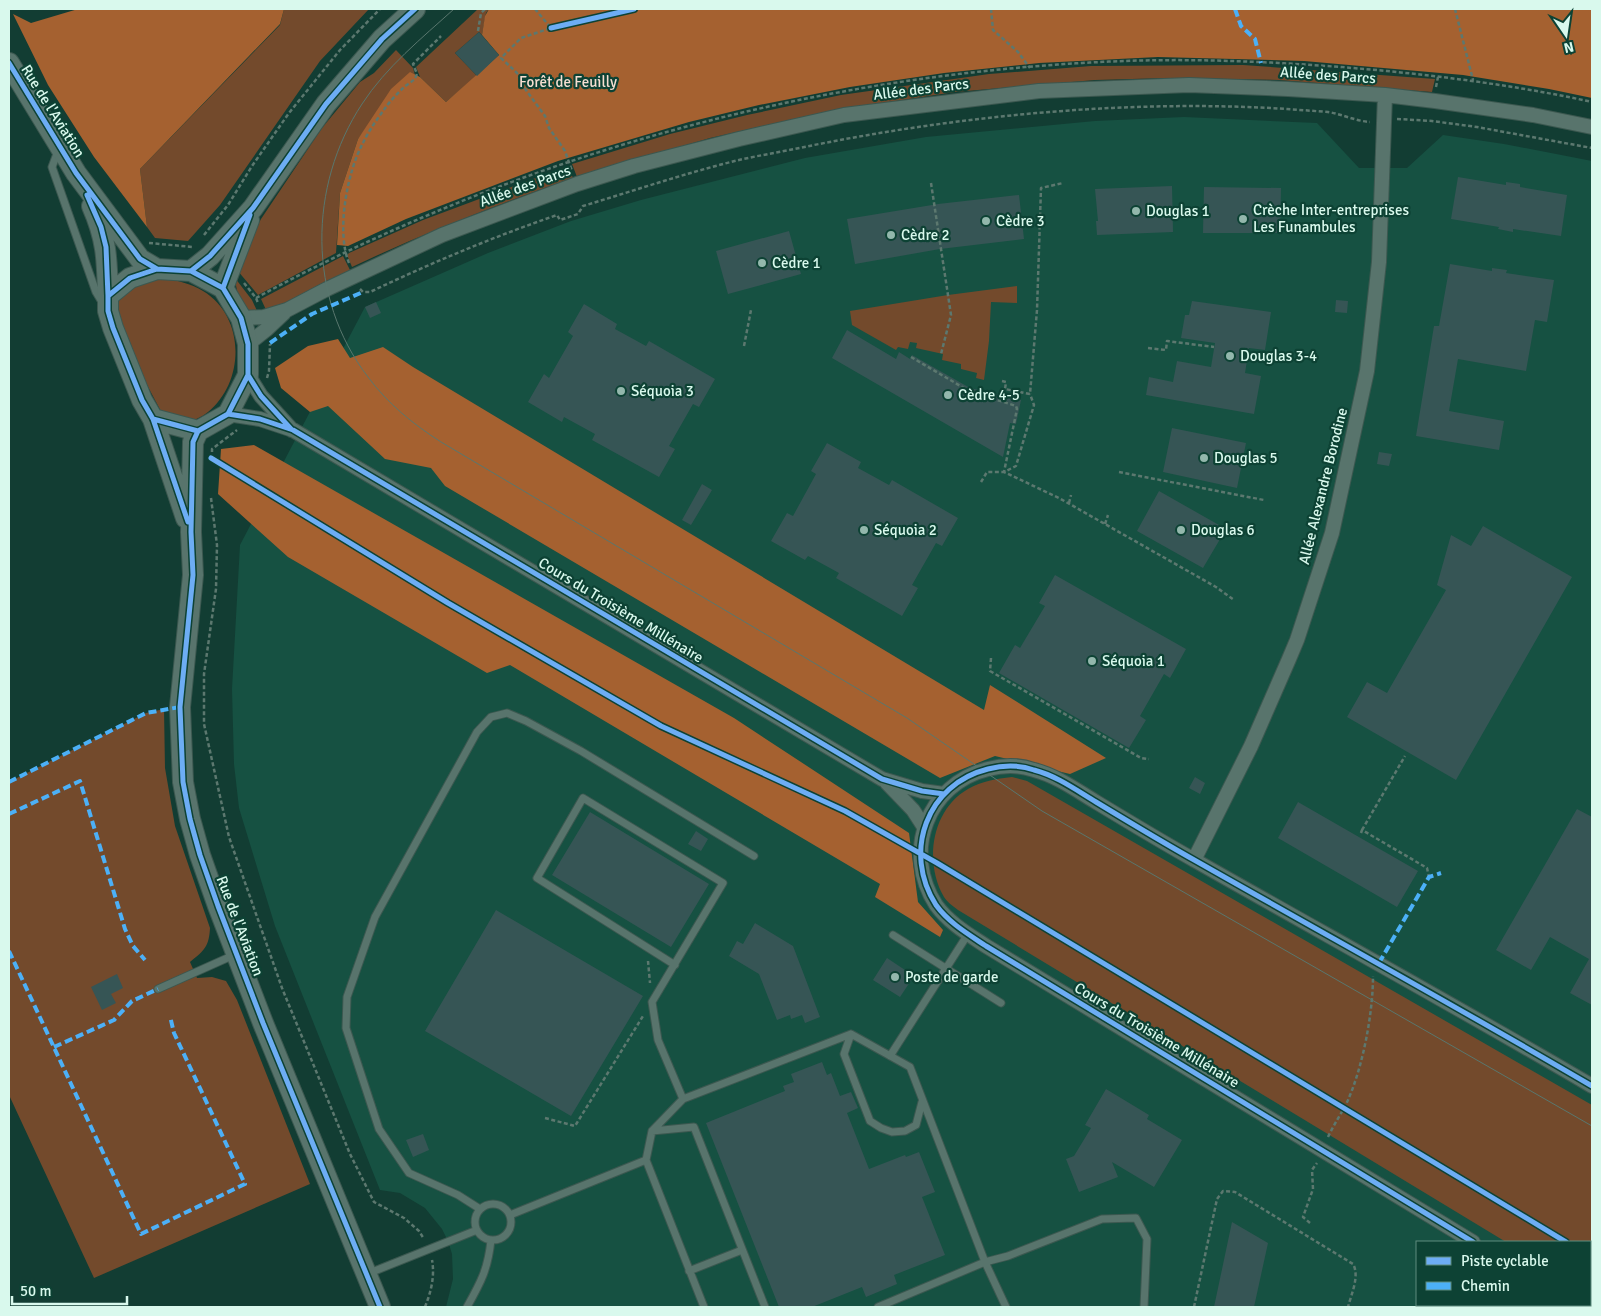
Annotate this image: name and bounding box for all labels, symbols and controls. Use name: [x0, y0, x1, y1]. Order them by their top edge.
north arrow: [1541, 10, 1591, 60]
text: N: [1562, 38, 1575, 57]
street label: Rue de l'Aviation: [17, 61, 89, 161]
street label: Allée des Parcs: [1280, 63, 1377, 87]
park label: Forêt de Feuilly: [519, 73, 617, 91]
street label: Allée des Parcs: [872, 74, 970, 104]
street label: Allée des Parcs: [477, 161, 574, 211]
place label: Crèche Inter-entreprises Les Funambules: [1253, 201, 1409, 236]
place label: Douglas 1: [1146, 202, 1210, 220]
marker: Douglas 1: [1130, 205, 1142, 217]
place label: Cèdre 3: [996, 212, 1045, 230]
marker: Crèche Inter-entreprises Les Funambules: [1237, 213, 1249, 225]
marker: Cèdre 3: [980, 215, 992, 227]
place label: Cèdre 2: [901, 226, 950, 244]
marker: Cèdre 2: [885, 229, 897, 241]
place label: Cèdre 1: [772, 254, 821, 272]
marker: Cèdre 1: [756, 257, 768, 269]
place label: Douglas 3-4: [1240, 347, 1317, 365]
marker: Douglas 3-4: [1224, 350, 1236, 362]
place label: Séquoia 3: [631, 382, 694, 400]
marker: Séquoia 3: [615, 385, 627, 397]
place label: Cèdre 4-5: [958, 386, 1020, 404]
marker: Cèdre 4-5: [942, 389, 954, 401]
street label: Allée Alexandre Borodine: [1295, 406, 1351, 566]
place label: Douglas 5: [1214, 449, 1278, 467]
marker: Douglas 5: [1198, 452, 1210, 464]
place label: Séquoia 2: [874, 521, 937, 539]
place label: Douglas 6: [1191, 521, 1255, 539]
marker: Séquoia 2: [858, 524, 870, 536]
marker: Douglas 6: [1175, 524, 1187, 536]
street label: Cours du Troisième Millénaire: [535, 554, 707, 666]
place label: Séquoia 1: [1102, 652, 1165, 670]
marker: Séquoia 1: [1086, 655, 1098, 667]
street label: Rue de l'Aviation: [213, 873, 267, 979]
place label: Poste de garde: [905, 968, 999, 986]
marker: Poste de garde: [889, 971, 901, 983]
street label: Cours du Troisième Millénaire: [1071, 979, 1243, 1091]
legend: [1416, 1241, 1591, 1306]
text: Piste cyclable: [1461, 1252, 1549, 1270]
scale bar: [12, 1274, 128, 1306]
text: Chemin: [1461, 1277, 1510, 1295]
text: 50 m: [20, 1282, 51, 1300]

